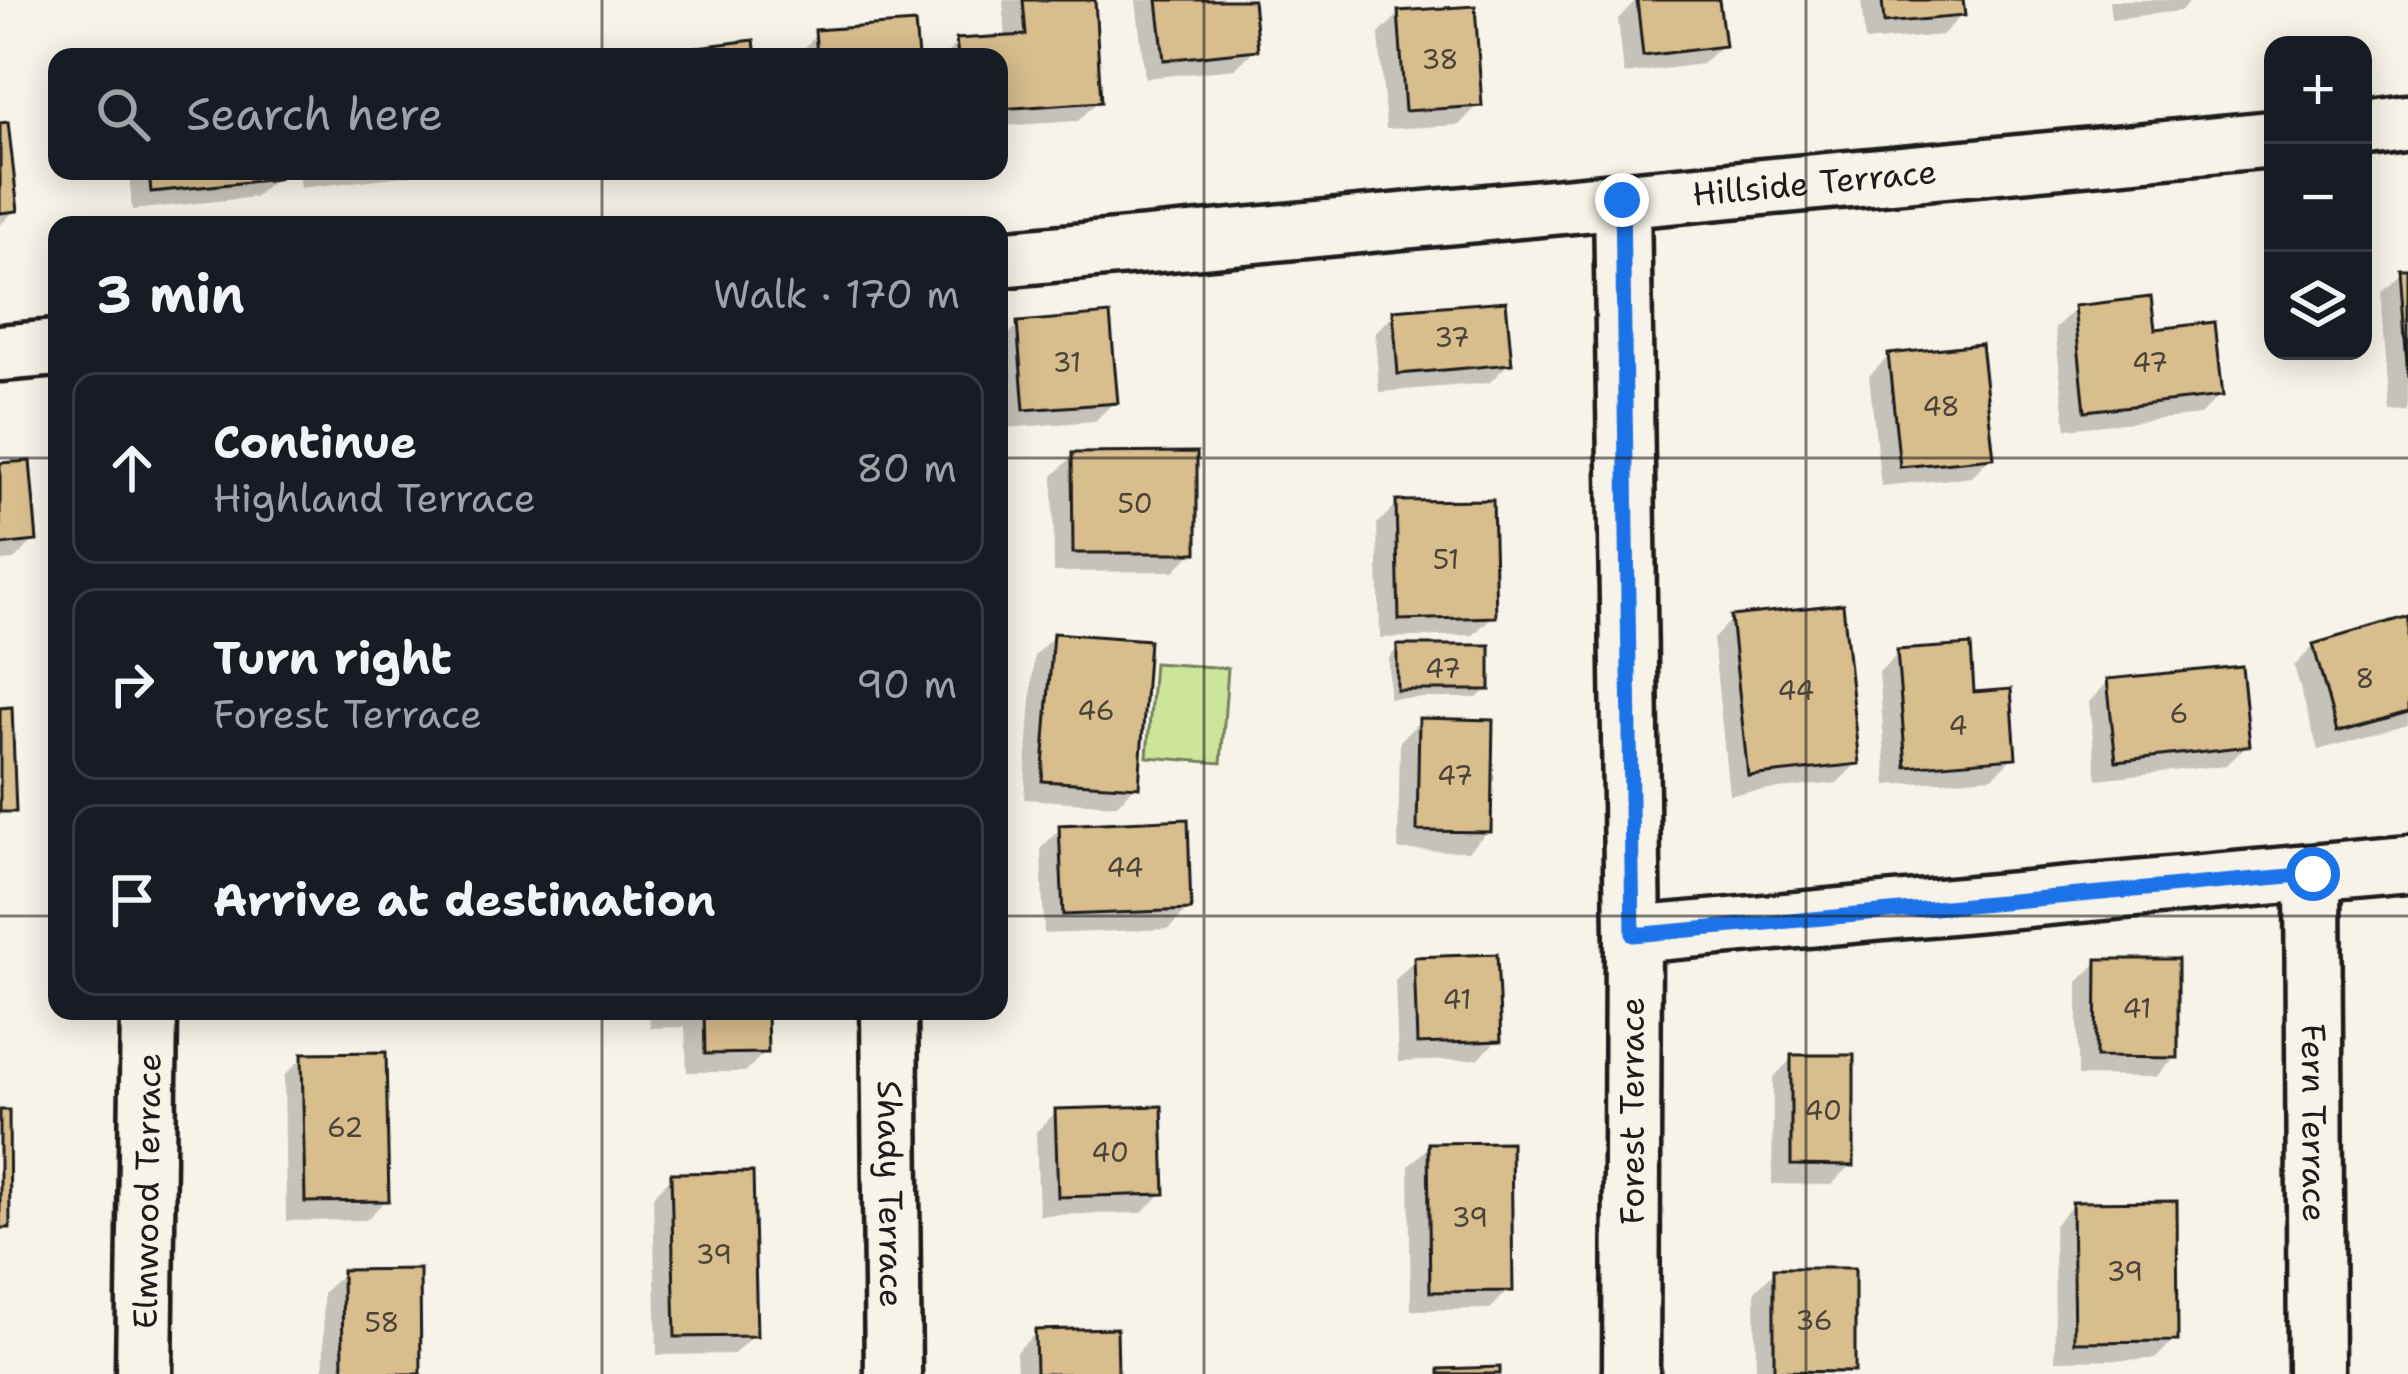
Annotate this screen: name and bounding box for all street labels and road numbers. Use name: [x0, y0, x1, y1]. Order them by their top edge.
street label: Hillside Terrace: [1690, 148, 1939, 216]
street label: Forest Terrace: [1610, 997, 1655, 1225]
street label: Fern Terrace: [2291, 1024, 2338, 1222]
street label: Elmwood Terrace: [122, 1053, 171, 1329]
street label: Shady Terrace: [867, 1080, 915, 1308]

